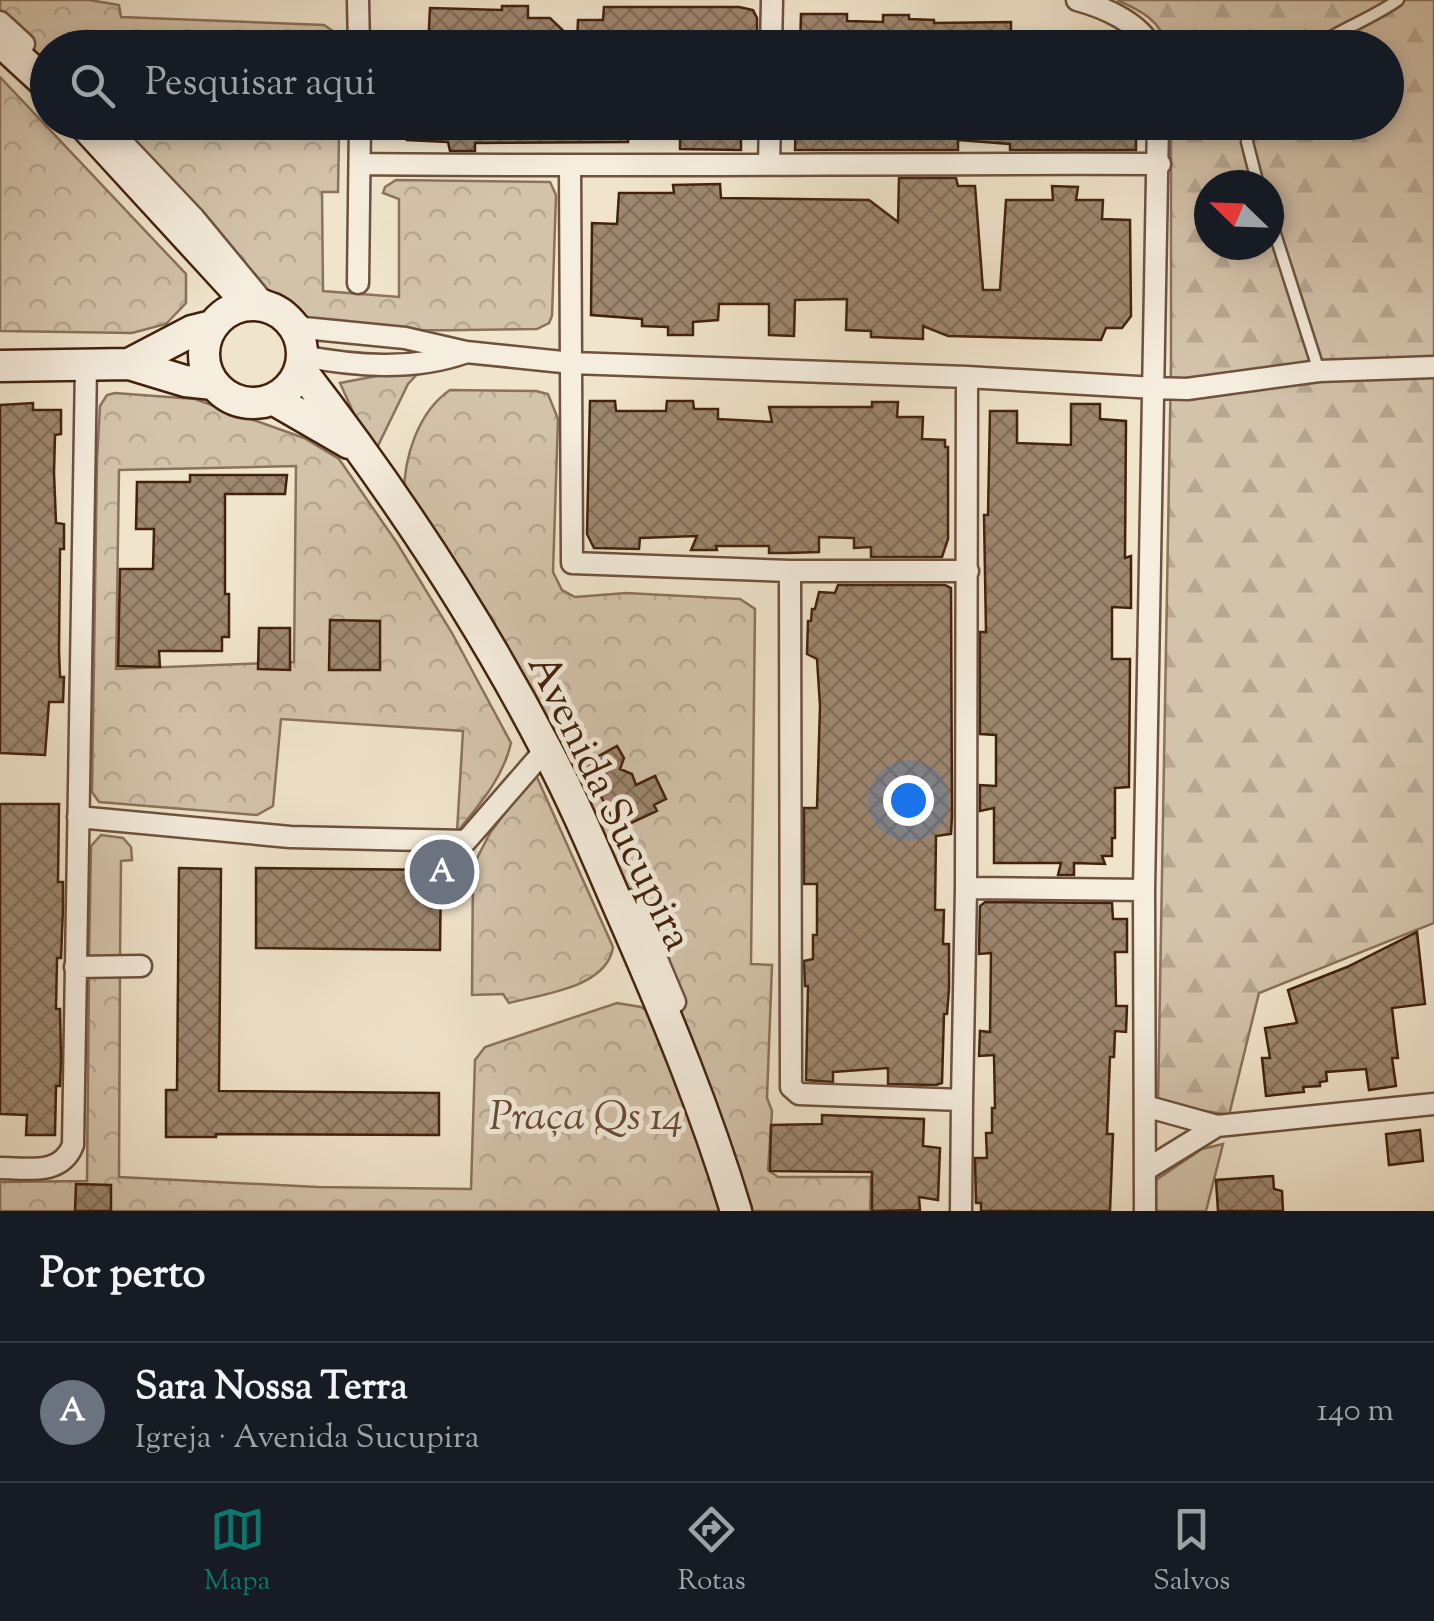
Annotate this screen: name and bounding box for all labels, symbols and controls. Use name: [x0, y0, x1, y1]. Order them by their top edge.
search box: [30, 30, 1404, 140]
icon: search: [65, 58, 120, 113]
text: Pesquisar aqui: [145, 58, 376, 112]
north arrow: [1194, 170, 1284, 260]
street label: Avenida Sucupira: [510, 645, 705, 962]
your location: [883, 775, 934, 826]
pin: A: [410, 834, 474, 910]
park label: Praça Qs 14: [489, 1089, 683, 1149]
text: Por perto: [40, 1246, 206, 1306]
text: Sara Nossa Terra: [135, 1362, 408, 1416]
text: A: [60, 1389, 85, 1435]
text: 140 m: [1317, 1389, 1394, 1435]
text: Igreja · Avenida Sucupira: [135, 1416, 479, 1462]
tab: Mapa: [204, 1502, 270, 1602]
tab: Rotas: [678, 1502, 746, 1602]
tab: Salvos: [1153, 1502, 1230, 1602]

